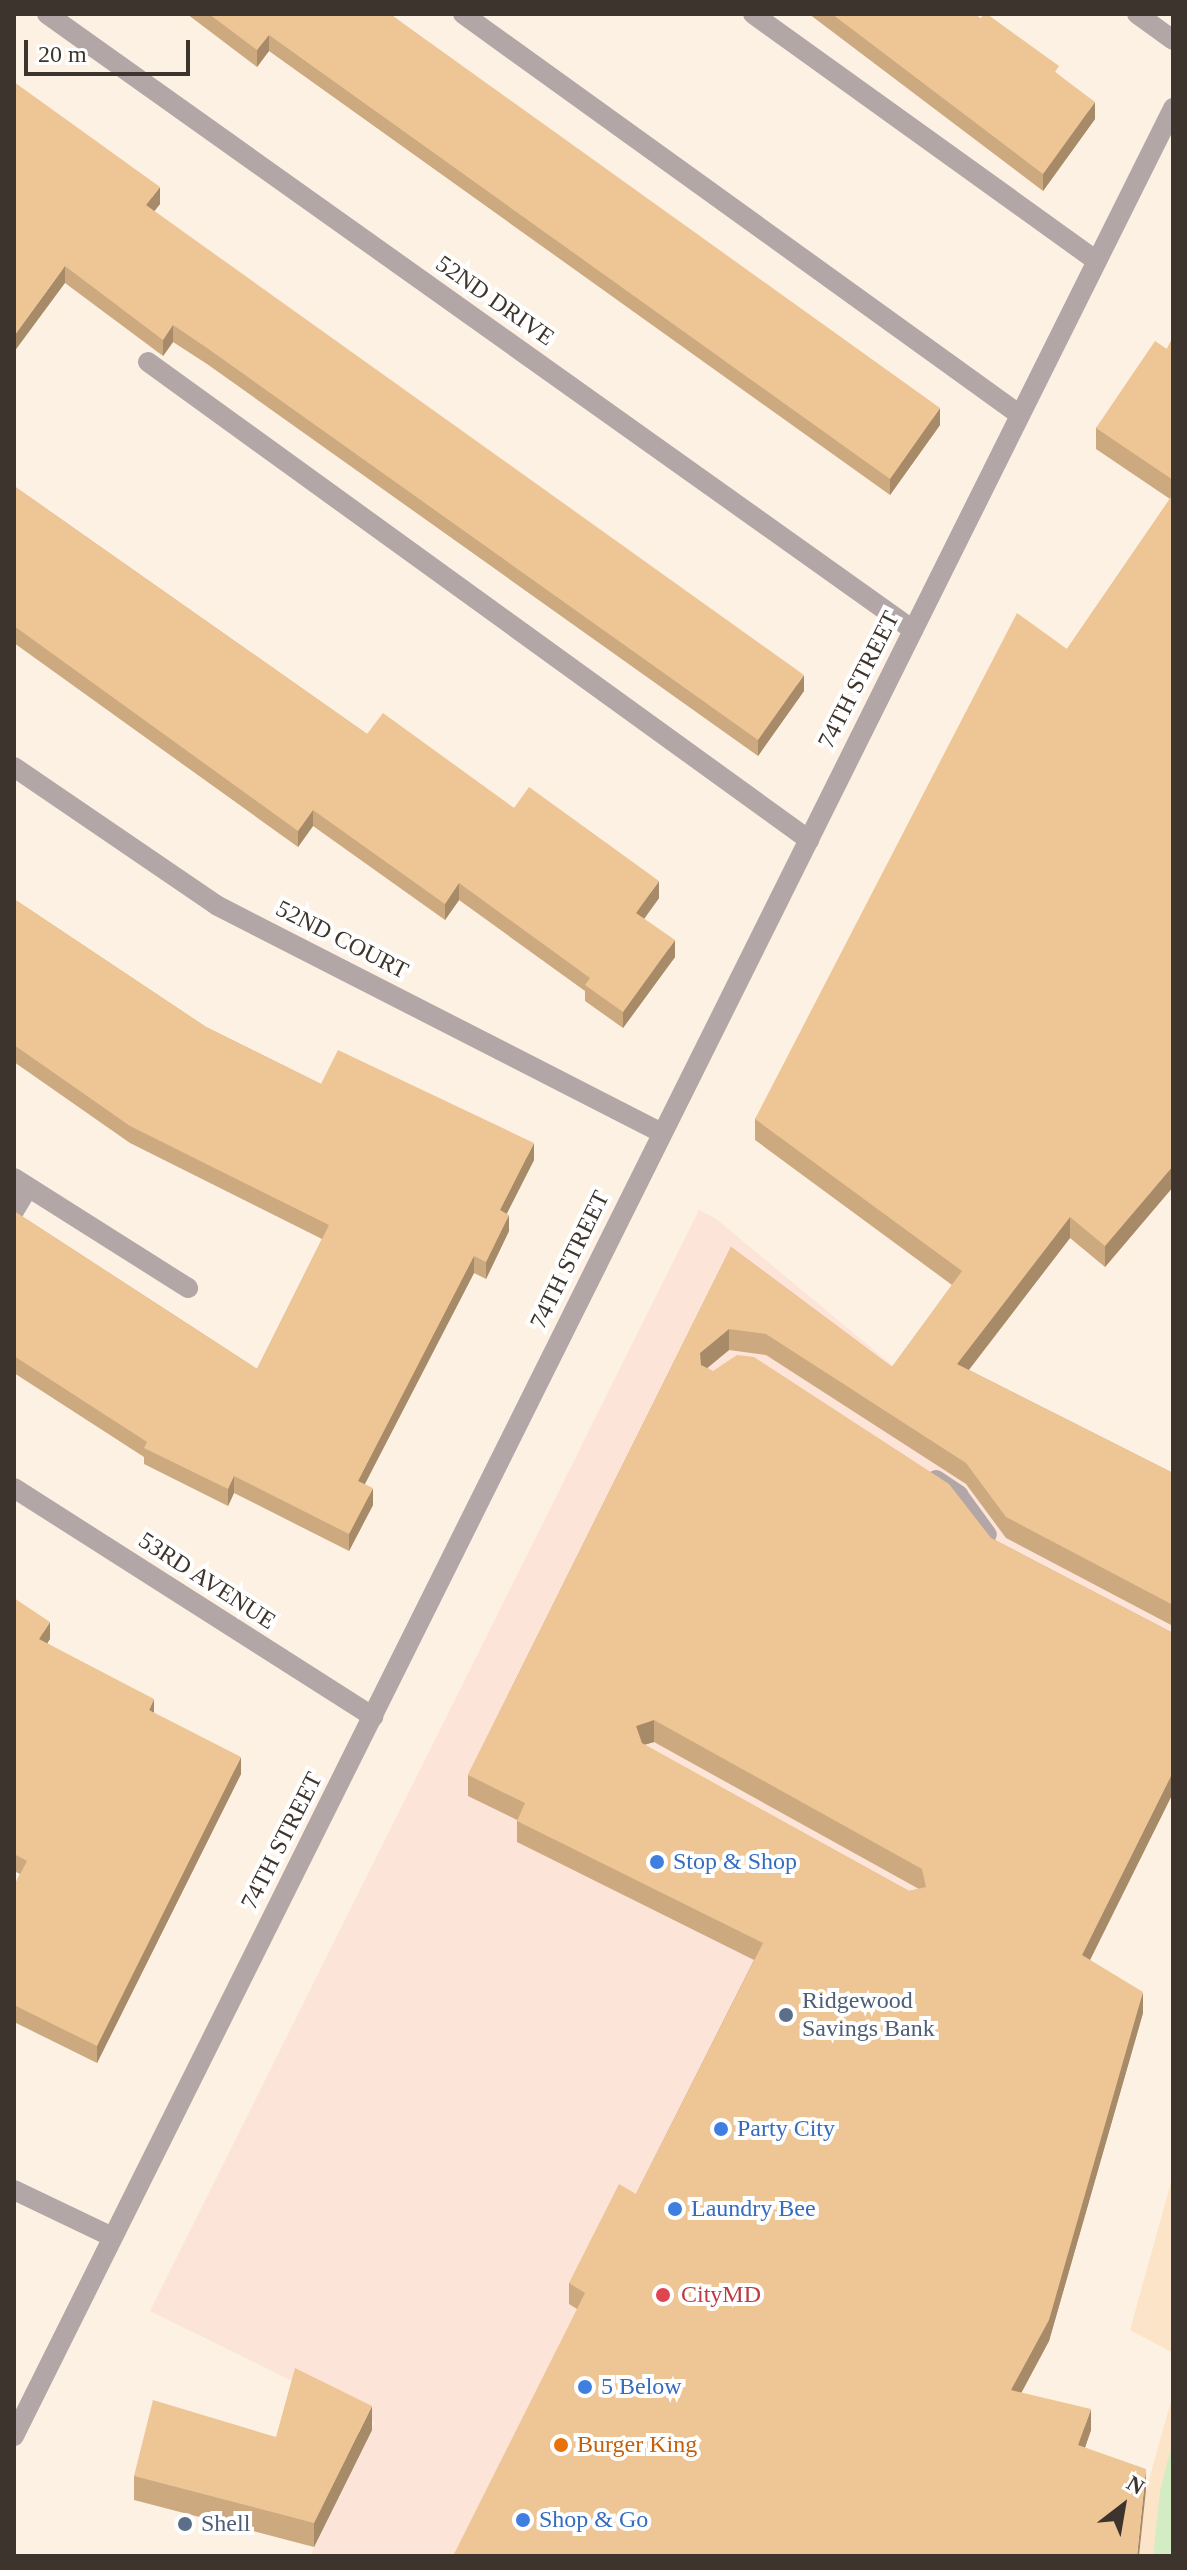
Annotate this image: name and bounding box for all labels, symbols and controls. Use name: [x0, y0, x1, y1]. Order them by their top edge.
scale bar: [28, 24, 194, 74]
text: 20 m: [38, 41, 87, 67]
street label: 52ND DRIVE: [430, 250, 560, 352]
street label: 74TH STREET: [812, 607, 906, 753]
street label: 52ND COURT: [271, 894, 413, 986]
street label: 74TH STREET: [524, 1186, 616, 1334]
street label: 53RD AVENUE: [133, 1526, 281, 1636]
street label: 74TH STREET: [235, 1768, 329, 1914]
place label: Stop & Shop: [673, 1848, 797, 1876]
marker: Stop & Shop: [648, 1853, 666, 1871]
place label: Ridgewood Savings Bank: [802, 1987, 935, 2043]
marker: Ridgewood Savings Bank: [777, 2006, 795, 2024]
place label: Party City: [737, 2115, 835, 2143]
marker: Party City: [712, 2120, 730, 2138]
place label: Laundry Bee: [691, 2195, 816, 2223]
marker: Laundry Bee: [666, 2200, 684, 2218]
place label: CityMD: [681, 2281, 761, 2309]
marker: CityMD: [652, 2284, 674, 2306]
place label: 5 Below: [601, 2373, 682, 2401]
marker: 5 Below: [576, 2378, 594, 2396]
place label: Burger King: [577, 2431, 697, 2459]
marker: Burger King: [552, 2436, 570, 2454]
north arrow: [1083, 2466, 1163, 2546]
text: N: [1122, 2470, 1149, 2500]
place label: Shop & Go: [539, 2506, 648, 2534]
place label: Shell: [201, 2510, 250, 2538]
marker: Shop & Go: [514, 2511, 532, 2529]
marker: Shell: [176, 2515, 194, 2533]

